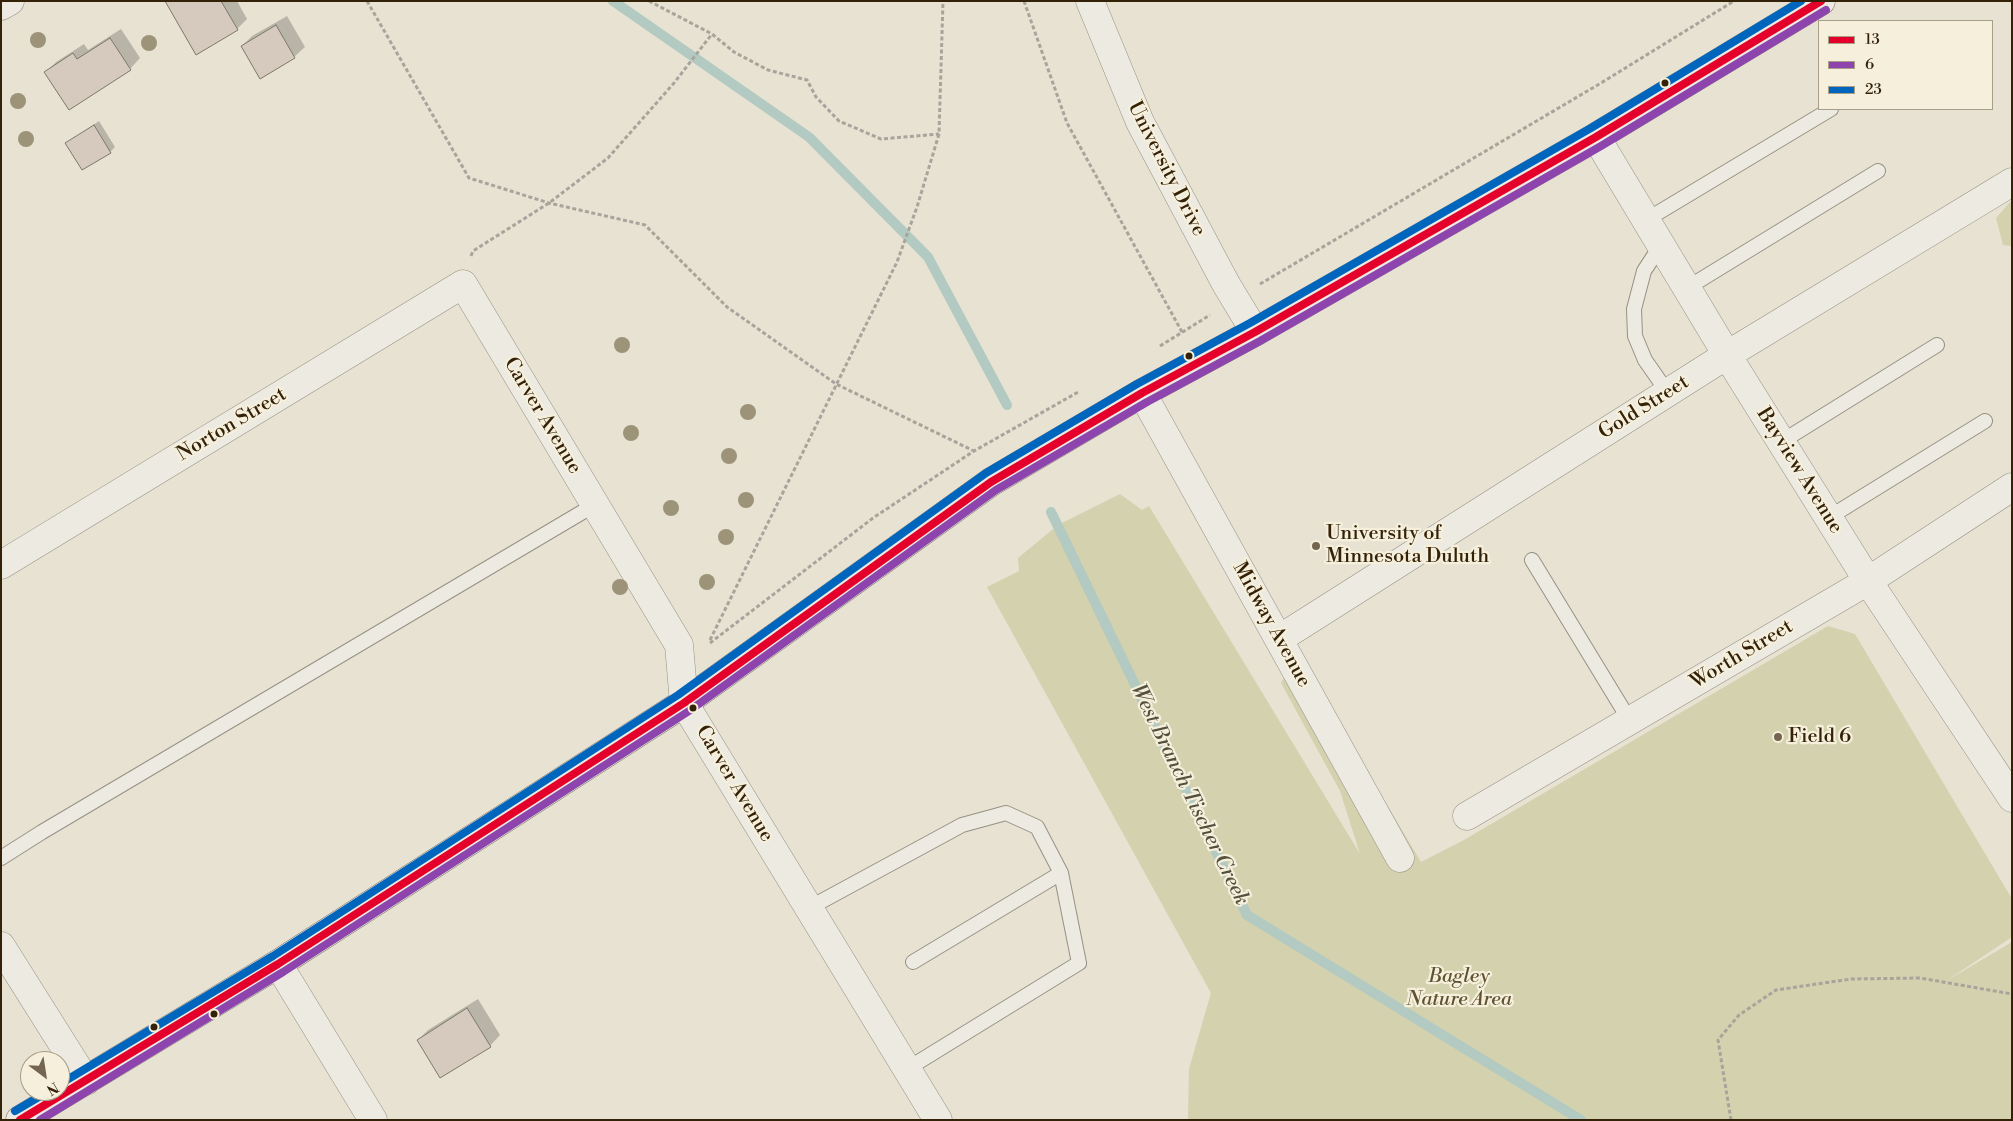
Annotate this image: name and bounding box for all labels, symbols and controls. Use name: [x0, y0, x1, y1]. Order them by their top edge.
legend: [1818, 20, 1993, 110]
text: 13: [1865, 30, 1880, 49]
text: 6: [1865, 55, 1874, 74]
unlabelled marker: [1660, 78, 1670, 88]
text: 23: [1865, 80, 1882, 99]
street label: University Drive: [1122, 98, 1210, 240]
unlabelled marker: [1184, 351, 1194, 361]
street label: Carver Avenue: [498, 353, 586, 479]
street label: Gold Street: [1595, 371, 1693, 445]
street label: Norton Street: [173, 383, 291, 467]
street label: Bayview Avenue: [1751, 404, 1847, 538]
place label: University of Minnesota Duluth: [1326, 522, 1489, 569]
marker: University of Minnesota Duluth: [1310, 540, 1322, 552]
street label: Midway Avenue: [1227, 558, 1315, 692]
street label: Worth Street: [1687, 615, 1797, 695]
water label: West Branch Tischer Creek: [1124, 680, 1254, 910]
unlabelled marker: [688, 703, 698, 713]
street label: Carver Avenue: [690, 721, 778, 847]
place label: Field 6: [1788, 725, 1851, 749]
marker: Field 6: [1772, 731, 1784, 743]
park label: Bagley Nature Area: [1406, 965, 1512, 1012]
unlabelled marker: [209, 1009, 219, 1019]
unlabelled marker: [149, 1022, 159, 1032]
north arrow: [20, 1051, 70, 1101]
text: N: [43, 1077, 62, 1099]

